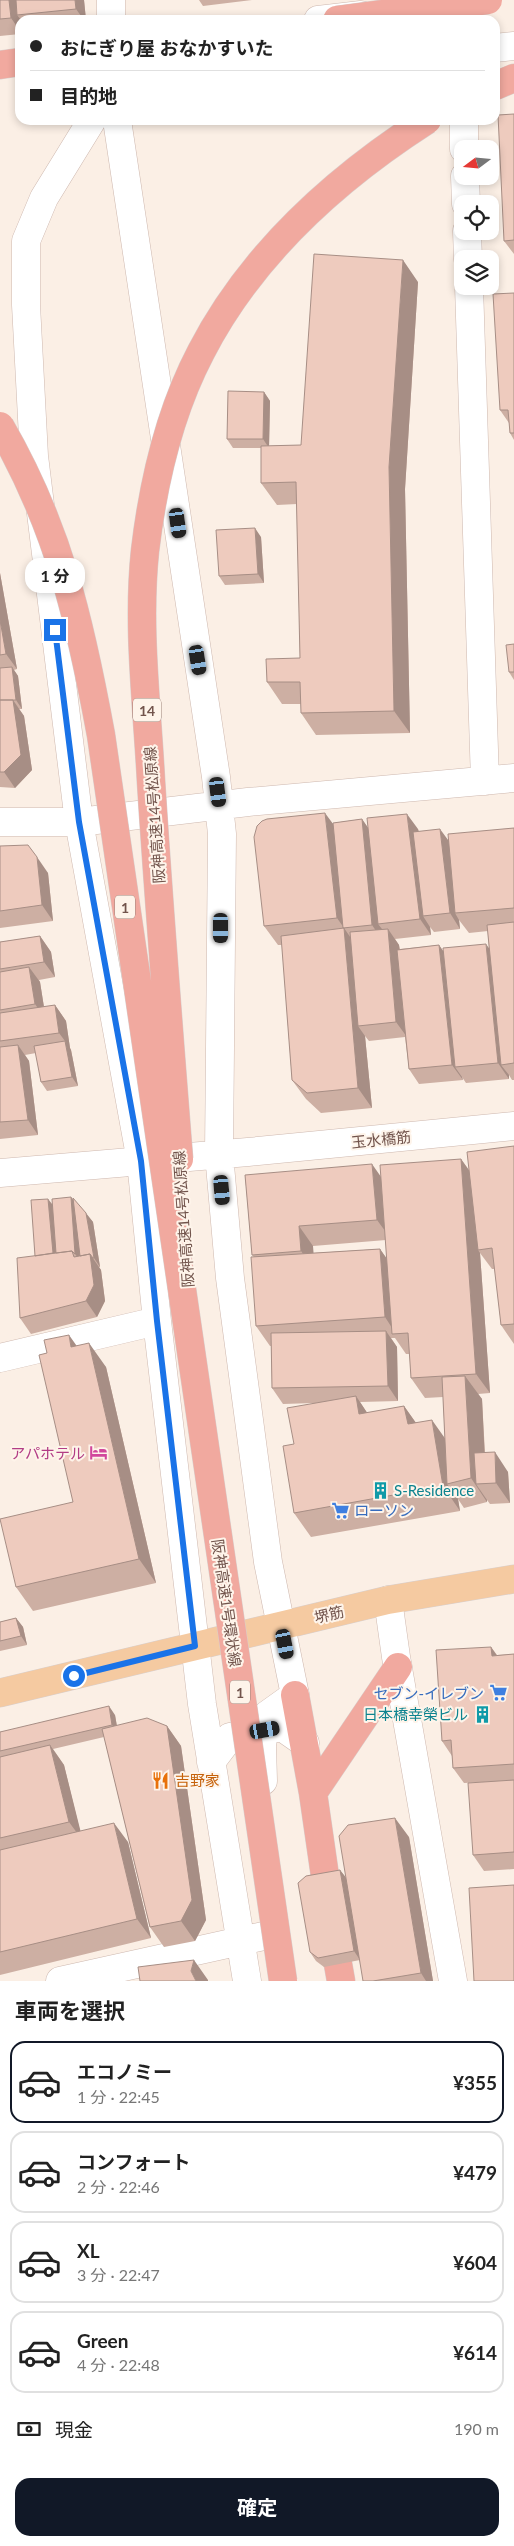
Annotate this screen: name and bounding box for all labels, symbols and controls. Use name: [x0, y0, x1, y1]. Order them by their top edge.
text: おにぎり屋 おなかすいた: [60, 36, 274, 59]
text: 目的地: [60, 84, 117, 107]
north arrow: [454, 140, 499, 185]
map controls: [454, 140, 499, 295]
button: locate: [454, 195, 499, 240]
button: layers: [454, 250, 499, 295]
car: [168, 507, 187, 539]
callout: 1 分: [25, 558, 85, 592]
text: 1 分: [40, 566, 70, 585]
route end: [44, 619, 66, 641]
car: [188, 644, 207, 676]
road number: 14: [133, 698, 161, 722]
street label: 阪神高速14号松原線: [140, 746, 168, 884]
car: [208, 776, 227, 808]
road number: 1: [115, 896, 135, 919]
car: [213, 913, 228, 943]
street label: 玉水橋筋: [350, 1127, 412, 1151]
street label: 阪神高速14号松原線: [169, 1150, 197, 1288]
car: [213, 1174, 230, 1206]
hotel icon: アパホテル: [89, 1443, 109, 1463]
place label: アパホテル: [10, 1444, 85, 1462]
building icon: S-Residence: [370, 1480, 390, 1500]
place label: S-Residence: [394, 1481, 474, 1499]
supermarket icon: ローソン: [330, 1500, 350, 1520]
place label: ローソン: [354, 1501, 414, 1519]
street label: 阪神高速1号環状線: [209, 1538, 245, 1668]
street label: 堺筋: [312, 1602, 346, 1626]
car: [274, 1628, 295, 1660]
route start: [63, 1665, 85, 1687]
road number: 1: [230, 1680, 250, 1704]
supermarket icon: セブン-イレブン: [488, 1683, 508, 1703]
place label: セブン-イレブン: [373, 1684, 484, 1702]
building icon: 日本橋幸榮ビル: [472, 1704, 492, 1724]
place label: 日本橋幸榮ビル: [363, 1705, 468, 1723]
car: [248, 1720, 281, 1740]
restaurant icon: 吉野家: [151, 1770, 171, 1790]
place label: 吉野家: [175, 1771, 220, 1789]
text: 車両を選択: [15, 1997, 125, 2024]
icon: car: [17, 2060, 62, 2105]
text: エコノミー: [77, 2060, 172, 2083]
text: ¥355: [453, 2071, 497, 2094]
text: 1 分 · 22:45: [77, 2087, 160, 2106]
icon: car: [17, 2150, 62, 2195]
text: コンフォート: [77, 2150, 190, 2173]
text: ¥479: [453, 2161, 497, 2184]
text: 2 分 · 22:46: [77, 2177, 160, 2196]
text: XL: [77, 2239, 100, 2262]
icon: car: [17, 2240, 62, 2285]
text: ¥604: [453, 2251, 497, 2274]
text: 3 分 · 22:47: [77, 2265, 160, 2284]
text: Green: [77, 2329, 128, 2352]
icon: car: [17, 2330, 62, 2375]
text: ¥614: [453, 2341, 497, 2364]
text: 4 分 · 22:48: [77, 2355, 160, 2374]
icon: cash: [15, 2415, 43, 2443]
text: 現金: [55, 2418, 93, 2441]
text: 190 m: [454, 2419, 499, 2438]
button: 確定: [15, 2478, 499, 2536]

